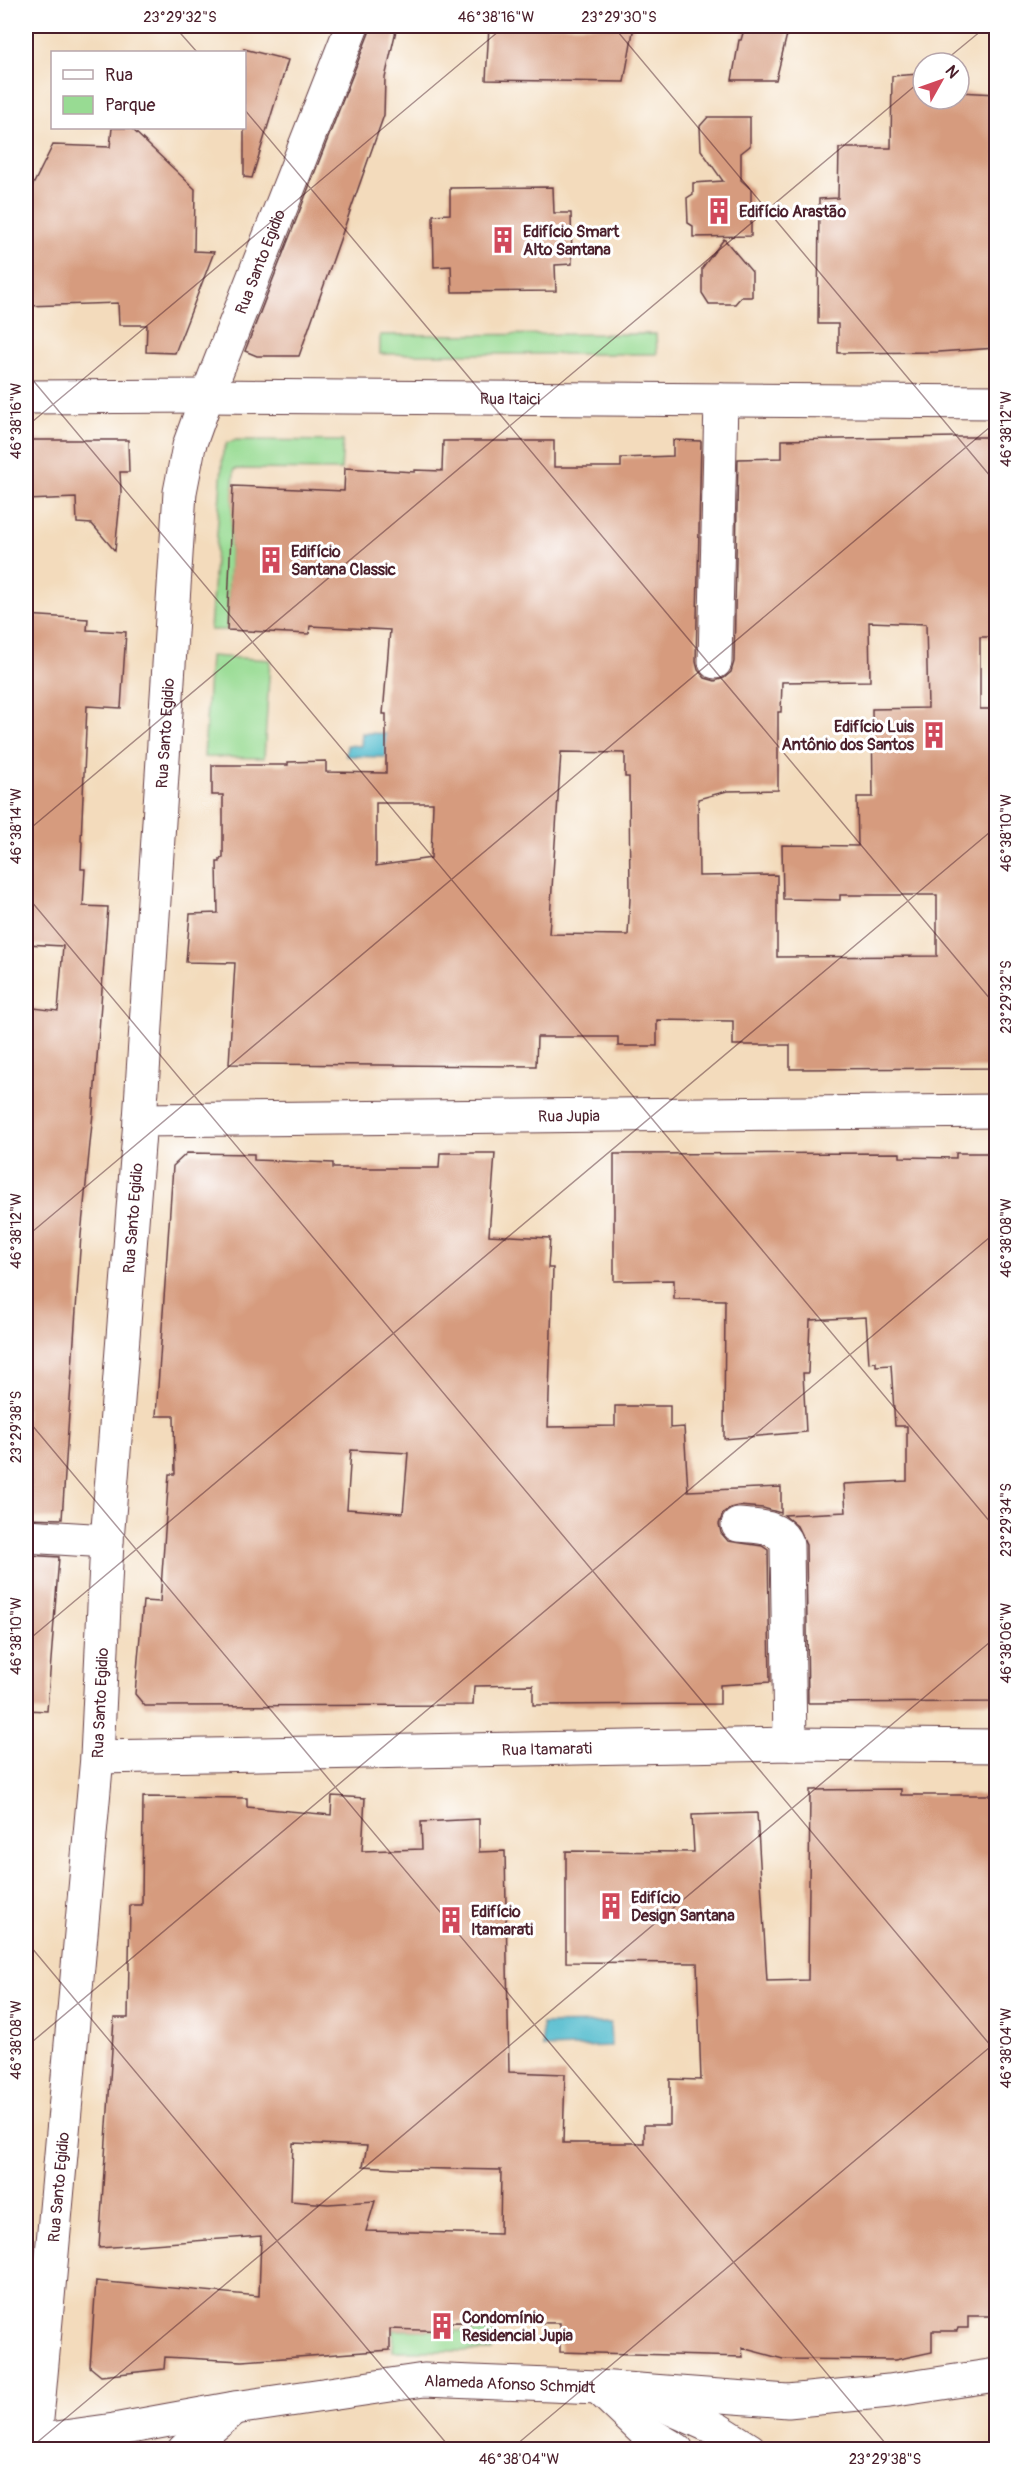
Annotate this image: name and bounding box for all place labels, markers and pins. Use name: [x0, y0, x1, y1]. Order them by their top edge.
building icon: Edifício Arastão: [704, 196, 734, 226]
place label: Edifício Arastão: [739, 202, 846, 222]
place label: Edifício Smart Alto Santana: [523, 222, 620, 260]
building icon: Edifício Smart Alto Santana: [488, 225, 518, 255]
place label: Edifício Santana Classic: [291, 542, 396, 580]
building icon: Edifício Santana Classic: [256, 545, 286, 575]
place label: Edifício Luis Antônio dos Santos: [781, 717, 915, 755]
building icon: Edifício Luis Antônio dos Santos: [919, 720, 949, 750]
place label: Edifício Design Santana: [631, 1888, 735, 1926]
building icon: Edifício Design Santana: [596, 1891, 626, 1921]
place label: Edifício Itamarati: [471, 1902, 533, 1940]
building icon: Edifício Itamarati: [436, 1905, 466, 1935]
place label: Condomínio Residencial Jupia: [462, 2308, 574, 2346]
building icon: Condomínio Residencial Jupia: [427, 2311, 457, 2341]

